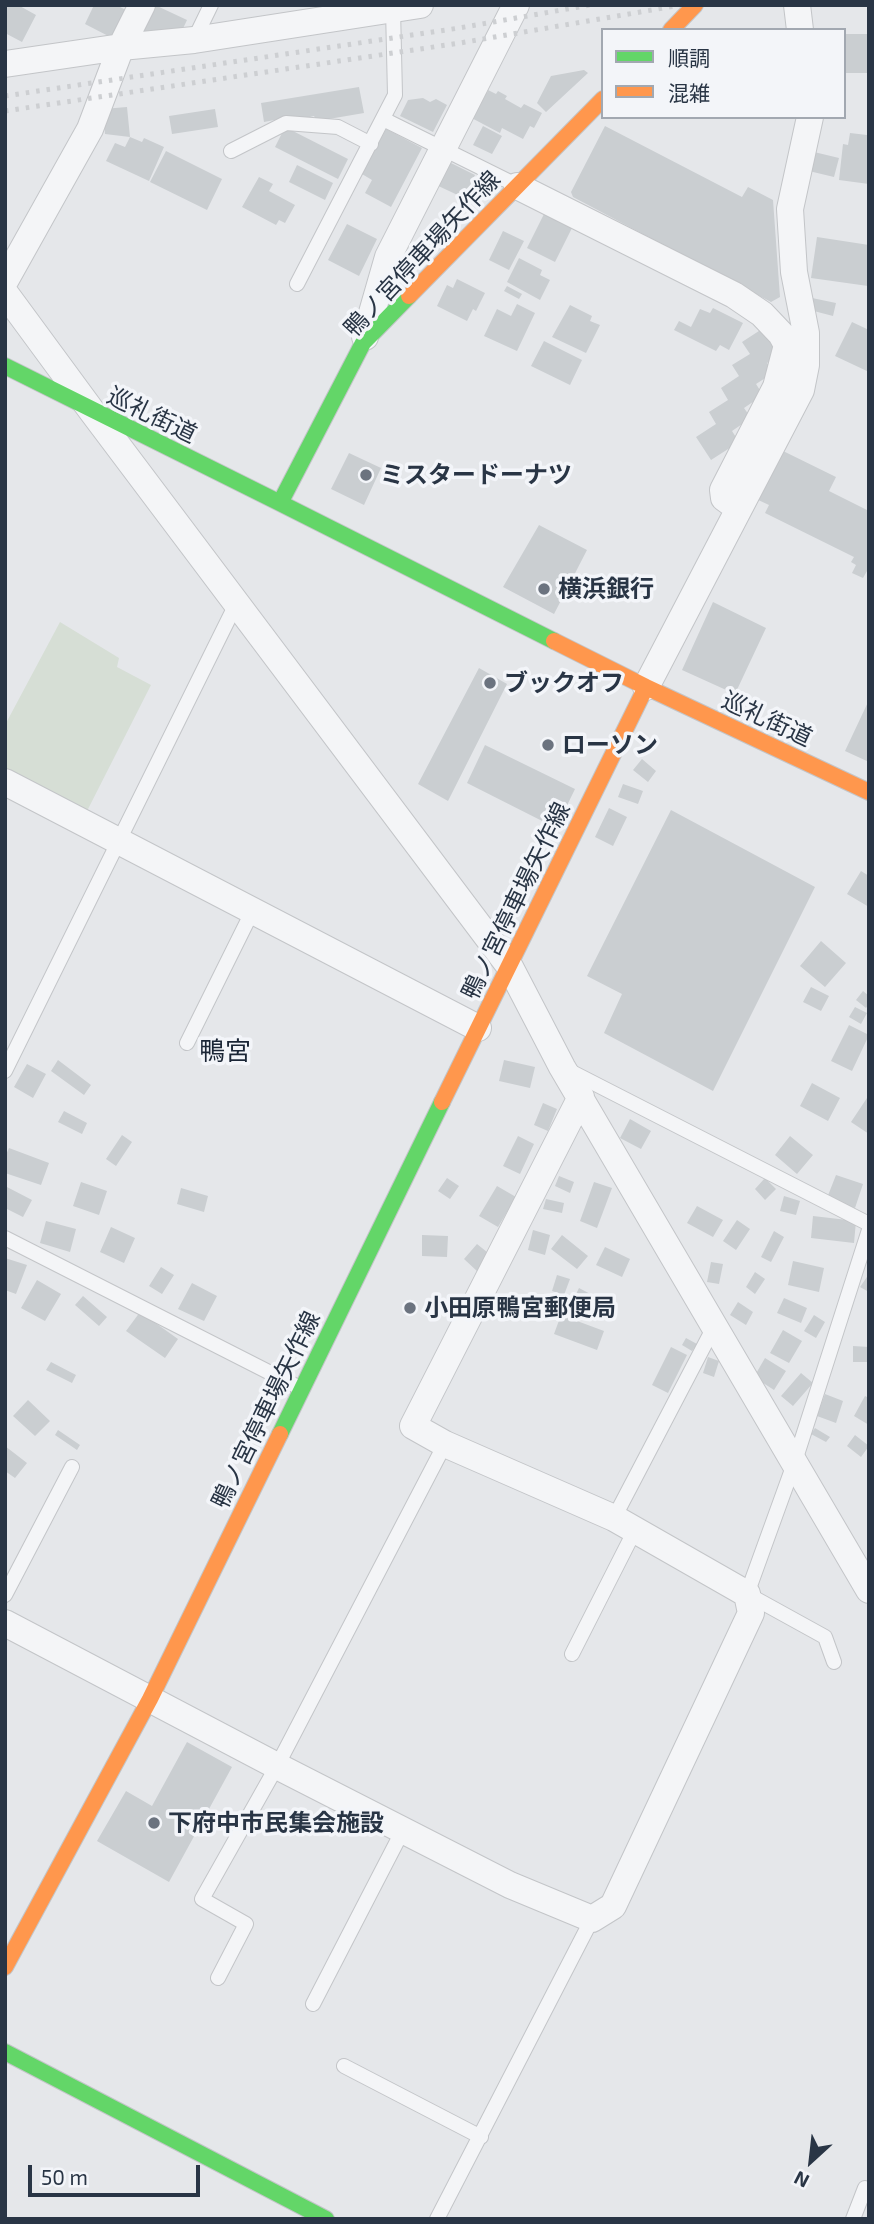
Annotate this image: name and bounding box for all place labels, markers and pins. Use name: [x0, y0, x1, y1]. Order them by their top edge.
place label: ミスタードーナツ: [380, 461, 572, 489]
marker: ミスタードーナツ: [358, 467, 374, 483]
place label: 横浜銀行: [558, 575, 654, 603]
marker: 横浜銀行: [536, 581, 552, 597]
place label: ブックオフ: [504, 669, 624, 697]
marker: ブックオフ: [482, 675, 498, 691]
place label: ローソン: [562, 731, 658, 759]
marker: ローソン: [540, 737, 556, 753]
place label: 小田原鴨宮郵便局: [424, 1294, 616, 1322]
marker: 小田原鴨宮郵便局: [402, 1300, 418, 1316]
place label: 下府中市民集会施設: [168, 1809, 384, 1837]
marker: 下府中市民集会施設: [146, 1815, 162, 1831]

